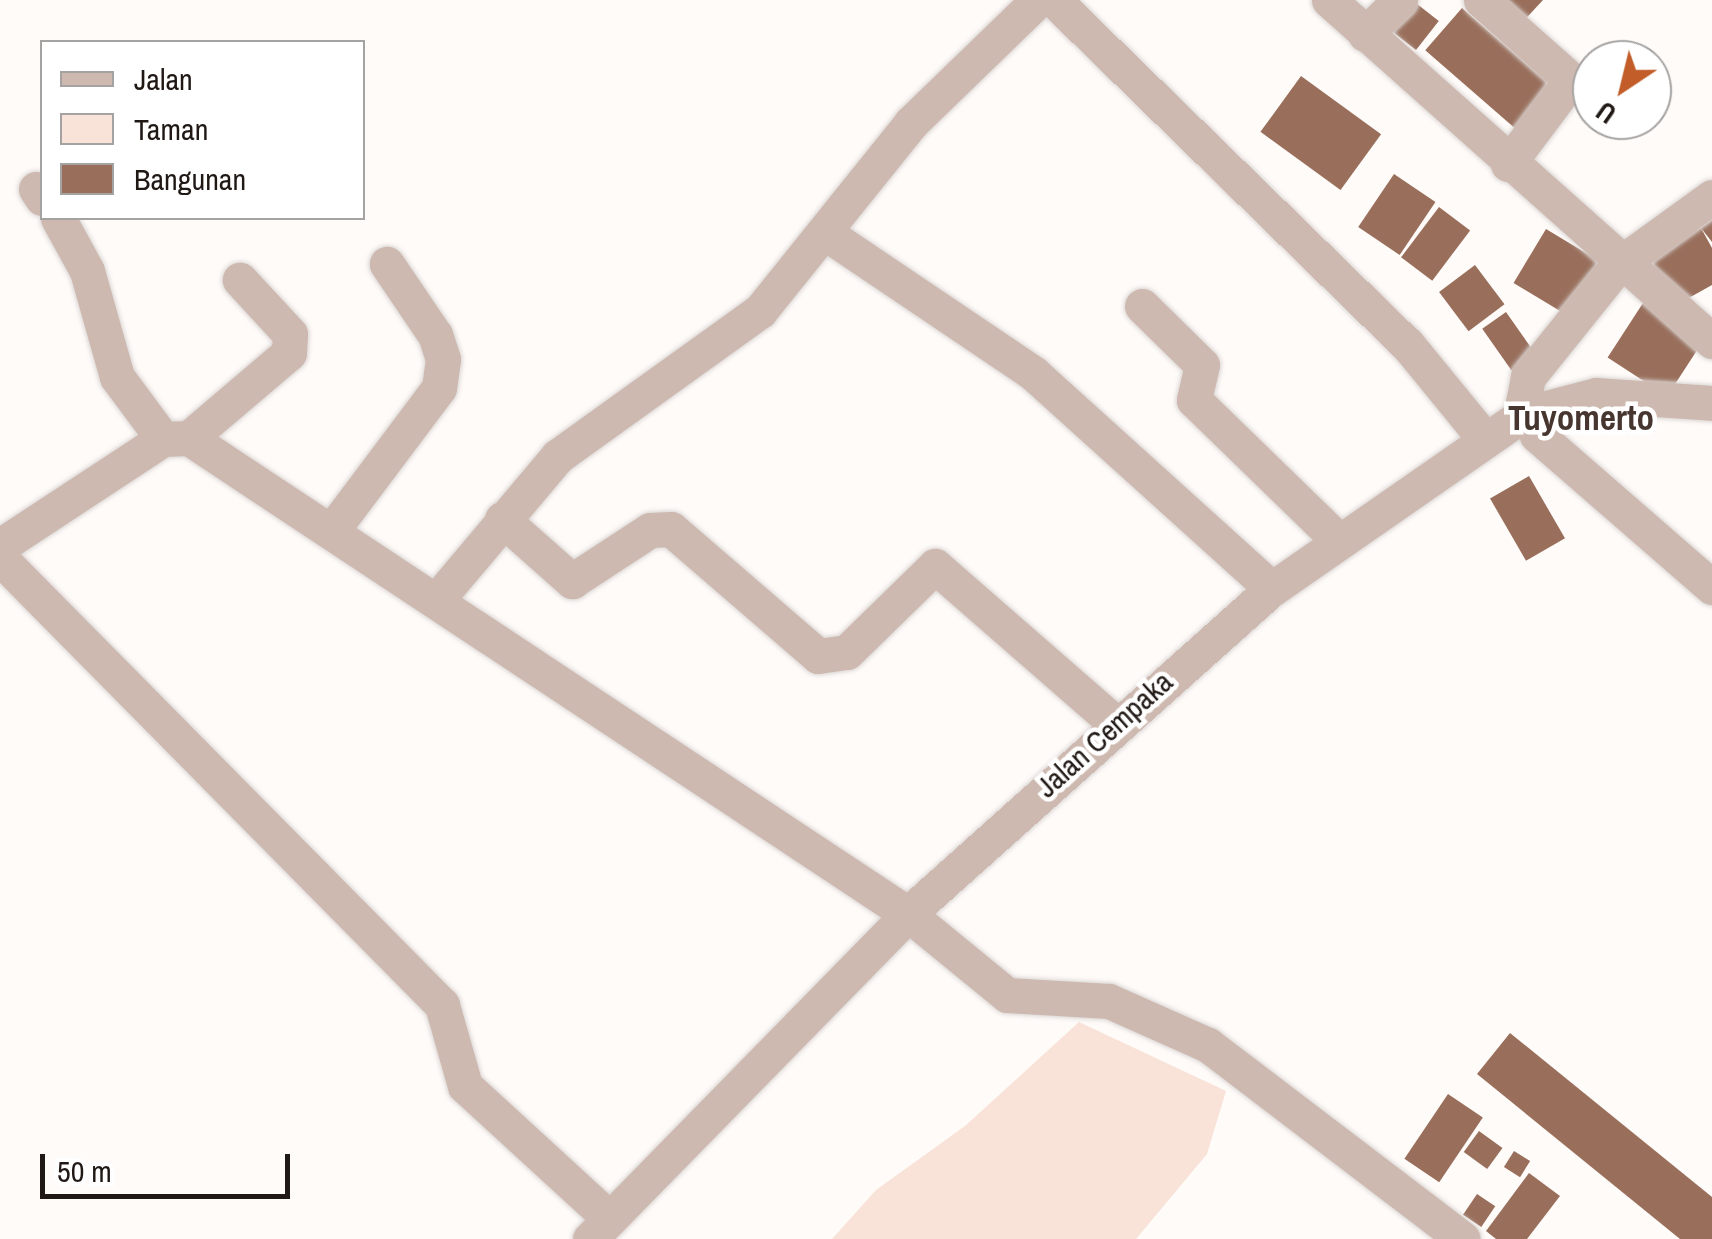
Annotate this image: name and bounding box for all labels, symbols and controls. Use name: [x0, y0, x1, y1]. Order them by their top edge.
legend: [40, 40, 365, 220]
north arrow: [1572, 40, 1672, 140]
text: Jalan: [134, 59, 193, 99]
text: U: [1588, 93, 1624, 133]
text: Taman: [134, 109, 208, 149]
text: Bangunan: [134, 159, 246, 199]
district label: Tuyomerto: [1508, 397, 1654, 439]
street label: Jalan Cempaka: [1028, 663, 1180, 805]
scale bar: [45, 1134, 295, 1196]
text: 50 m: [57, 1151, 112, 1191]

